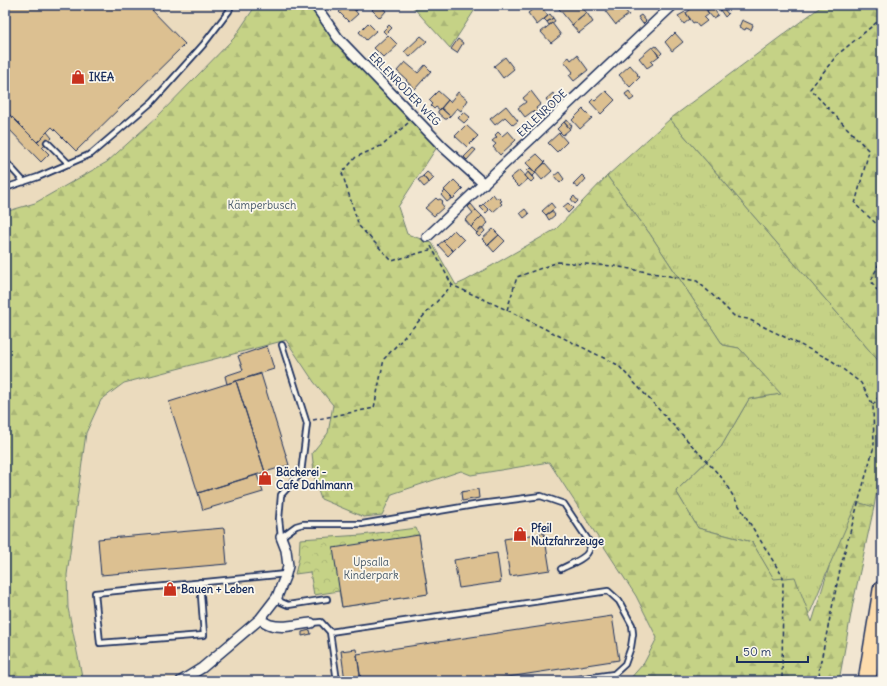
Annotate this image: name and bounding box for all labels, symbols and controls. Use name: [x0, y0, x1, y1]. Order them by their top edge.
street label: ERLENRODER WEG: [366, 49, 444, 129]
shop icon: IKEA: [70, 69, 86, 85]
place label: IKEA: [89, 70, 114, 84]
street label: ERLENRODE: [514, 86, 570, 140]
park label: Kämperbusch: [228, 198, 296, 212]
place label: Bäckerei - Cafe Dahlmann: [276, 465, 353, 492]
shop icon: Bäckerei - Cafe Dahlmann: [257, 470, 273, 486]
place label: Pfeil Nutzfahrzeuge: [531, 521, 604, 549]
shop icon: Pfeil Nutzfahrzeuge: [512, 526, 528, 542]
park label: Upsalla Kinderpark: [343, 555, 399, 582]
shop icon: Bauen + Leben: [162, 581, 178, 597]
place label: Bauen + Leben: [181, 582, 255, 596]
scale bar: [737, 638, 808, 664]
text: 50 m: [743, 644, 772, 659]

